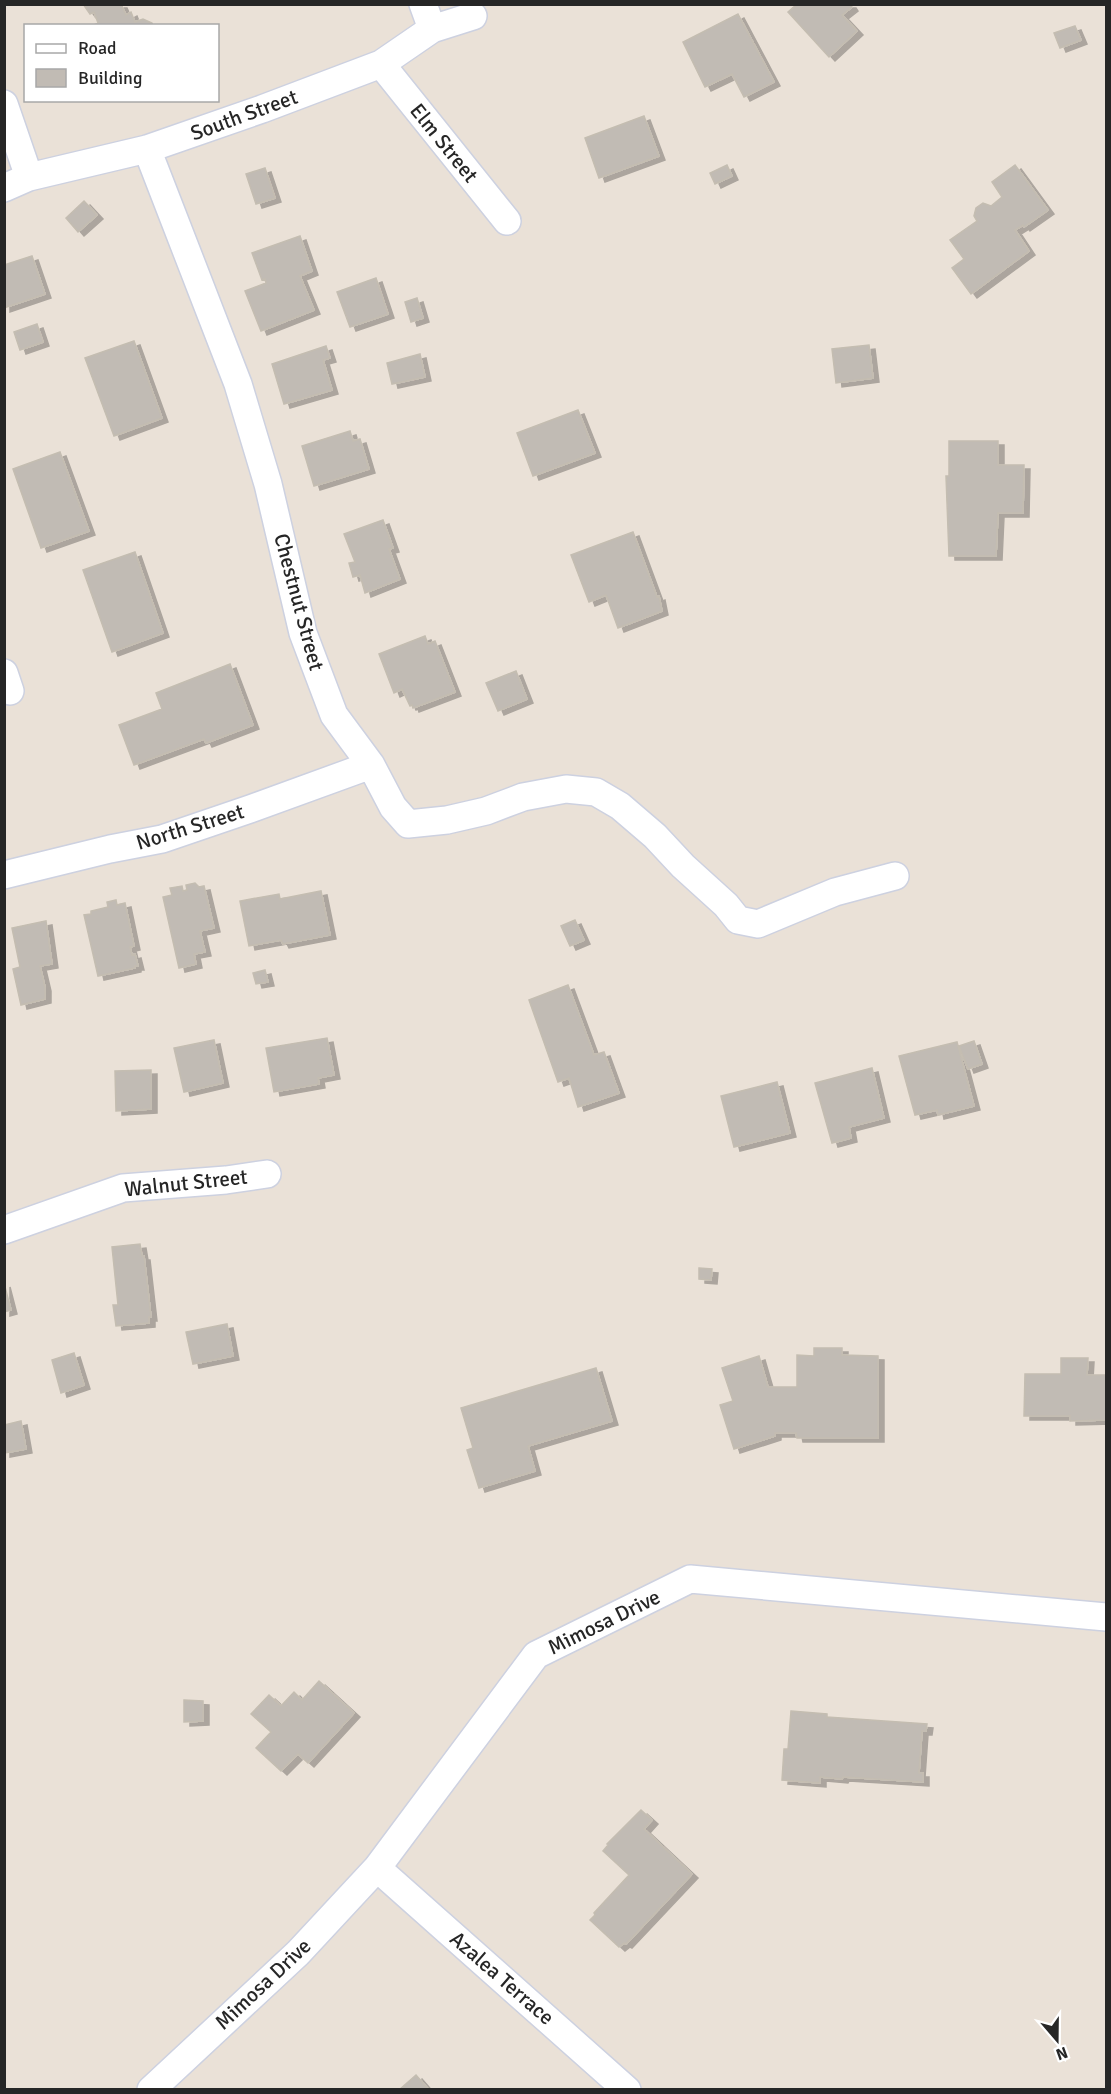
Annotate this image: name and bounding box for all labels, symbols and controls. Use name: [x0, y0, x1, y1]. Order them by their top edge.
legend: [24, 24, 219, 102]
text: Road: [78, 37, 117, 59]
text: Building: [78, 67, 142, 89]
street label: South Street: [187, 84, 301, 146]
street label: Elm Street: [404, 98, 484, 188]
street label: Chestnut Street: [268, 531, 330, 673]
street label: North Street: [133, 798, 247, 856]
street label: Walnut Street: [123, 1164, 249, 1202]
street label: Mimosa Drive: [544, 1584, 664, 1660]
street label: Azalea Terrace: [444, 1926, 560, 2030]
street label: Mimosa Drive: [210, 1933, 316, 2035]
north arrow: [1027, 2010, 1087, 2070]
text: N: [1053, 2042, 1070, 2064]

